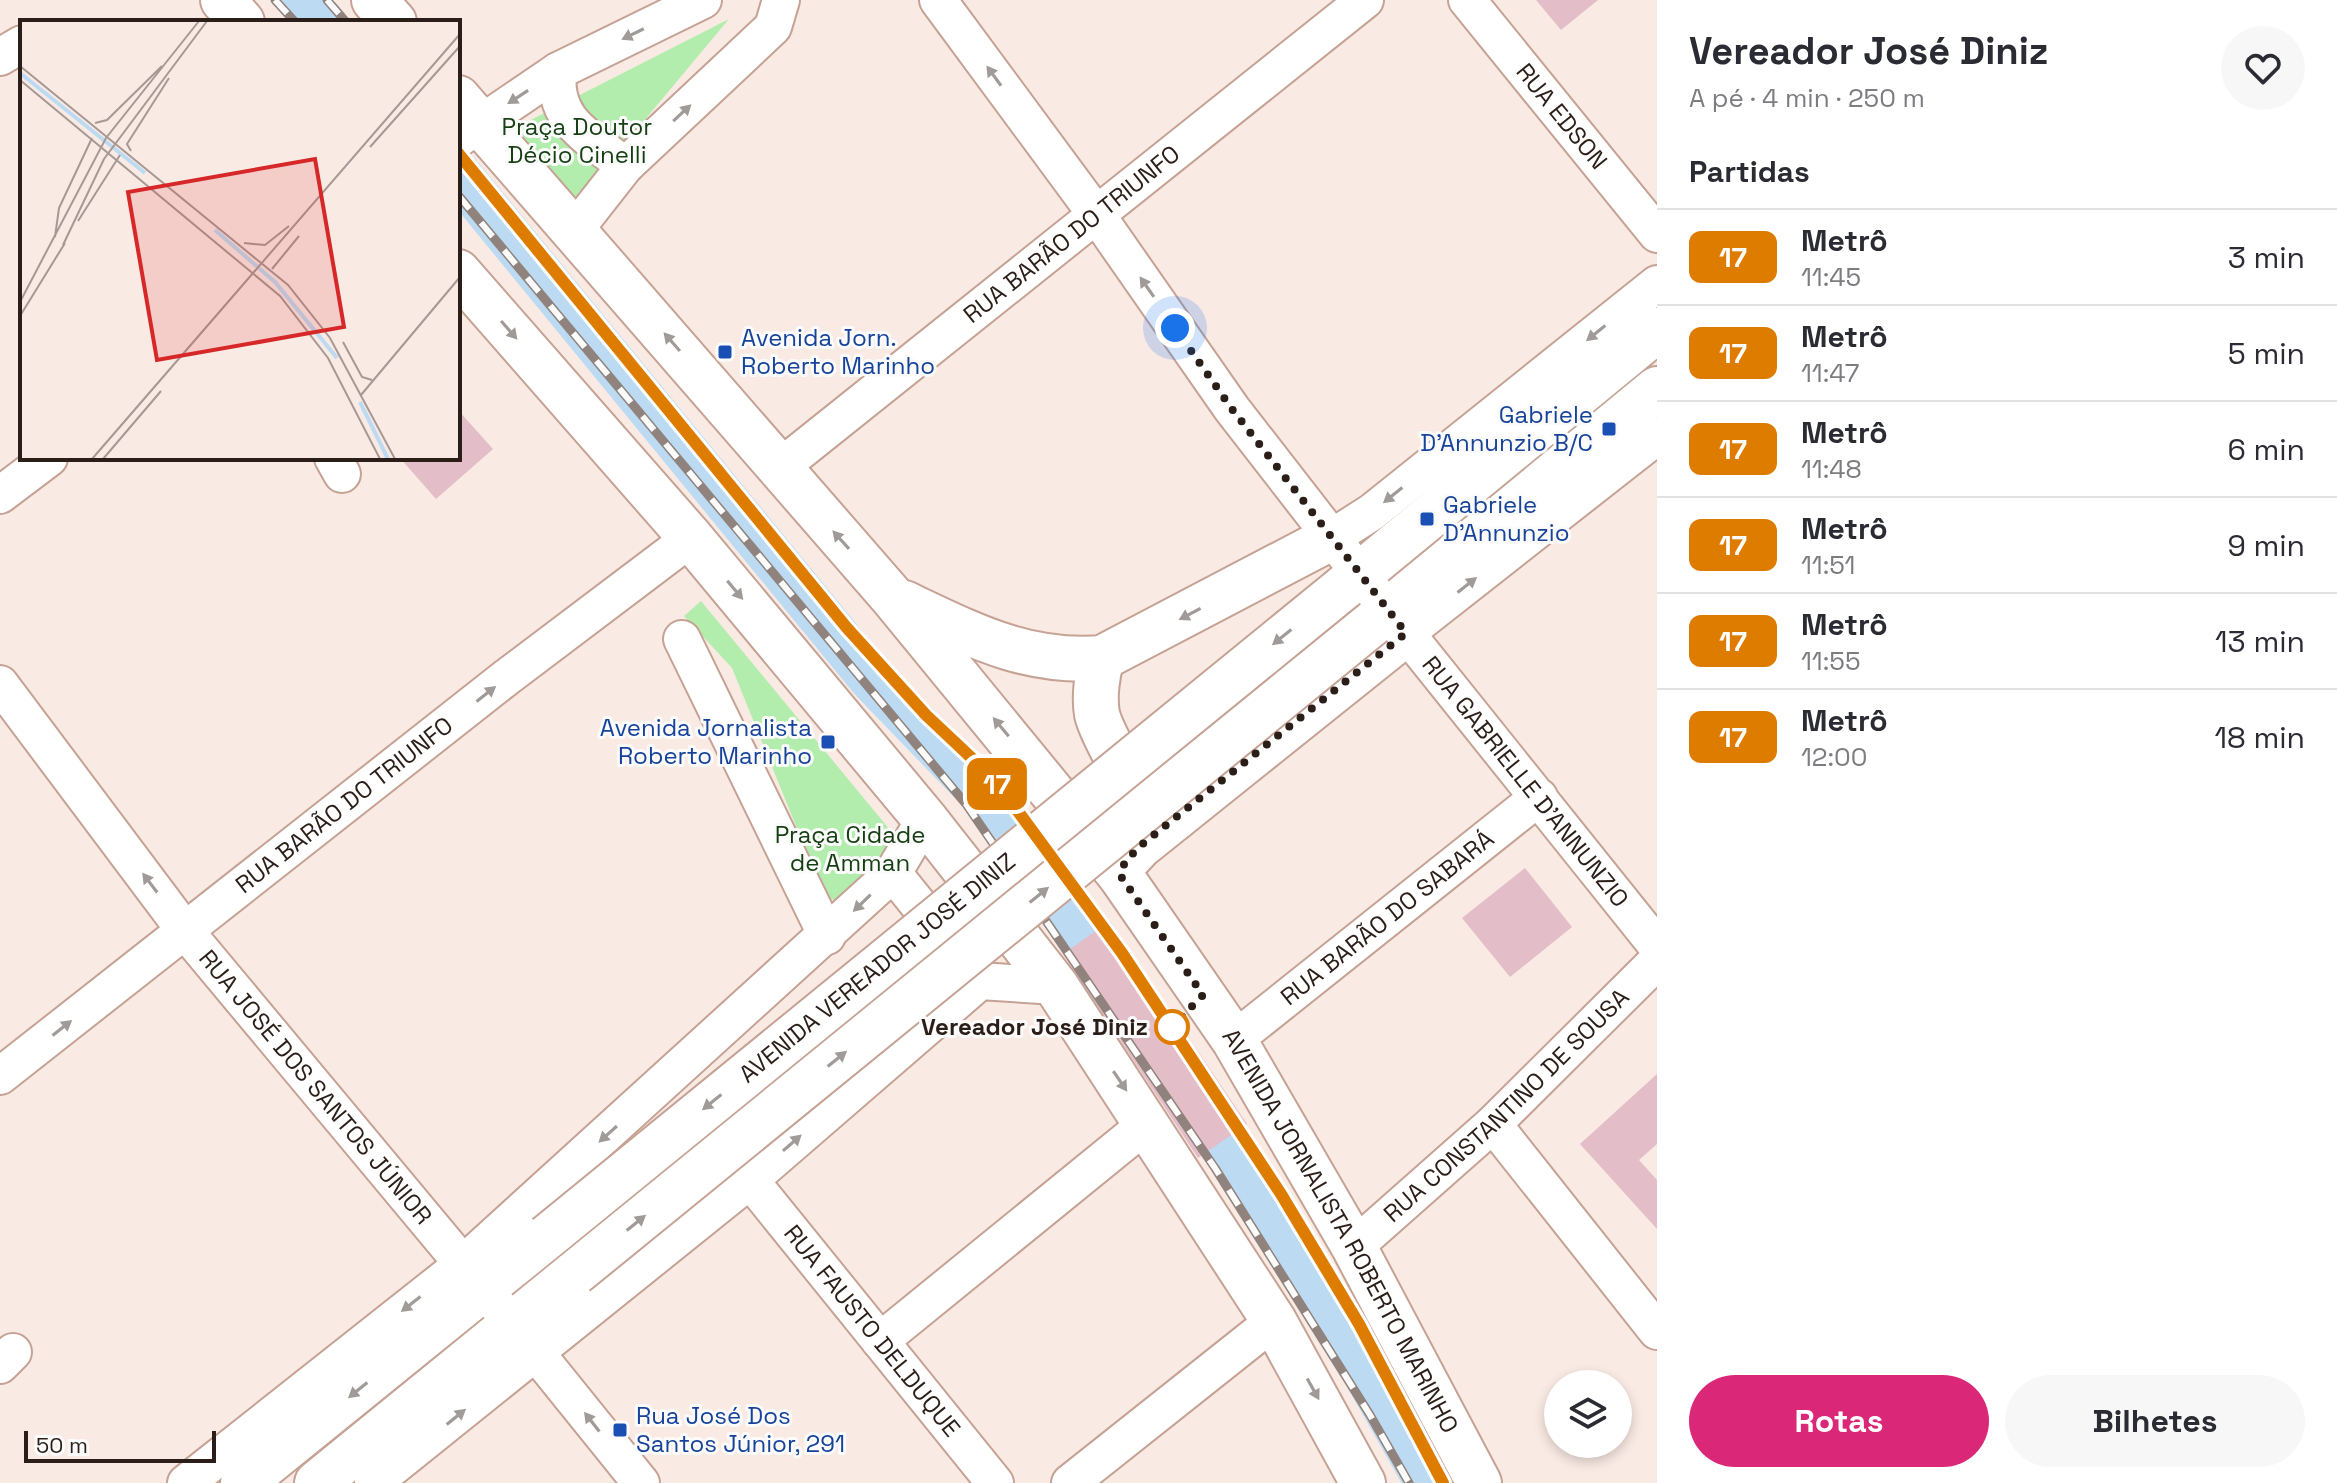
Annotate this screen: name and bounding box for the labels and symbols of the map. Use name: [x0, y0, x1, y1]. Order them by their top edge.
inset map: [20, 20, 460, 460]
one-way arrow: [622, 27, 645, 41]
street label: RUA EDSON: [1510, 57, 1614, 176]
one-way arrow: [986, 65, 1002, 87]
one-way arrow: [508, 89, 529, 104]
one-way arrow: [672, 104, 691, 122]
park label: Praça Doutor Décio Cinelli: [502, 111, 652, 170]
street label: RUA BARÃO DO TRIUNFO: [957, 138, 1186, 330]
one-way arrow: [1139, 276, 1154, 297]
your location: [1155, 308, 1195, 348]
one-way arrow: [500, 321, 518, 340]
place label: Avenida Jorn. Roberto Marinho: [741, 322, 935, 381]
one-way arrow: [1586, 324, 1606, 340]
one-way arrow: [664, 332, 682, 351]
marker: Avenida Jorn. Roberto Marinho: [716, 343, 734, 361]
place label: Gabriele D'Annunzio B/C: [1420, 399, 1593, 458]
marker: Gabriele D'Annunzio B/C: [1600, 420, 1618, 438]
one-way arrow: [1383, 487, 1403, 503]
place label: Gabriele D'Annunzio: [1443, 489, 1570, 548]
marker: Gabriele D'Annunzio: [1418, 510, 1436, 528]
one-way arrow: [833, 530, 850, 550]
one-way arrow: [1457, 578, 1477, 594]
one-way arrow: [726, 580, 743, 600]
one-way arrow: [1179, 607, 1202, 620]
one-way arrow: [1272, 628, 1292, 644]
street label: RUA GABRIELLE D'ANNUNZIO: [1416, 649, 1636, 913]
one-way arrow: [476, 686, 496, 702]
street label: RUA BARÃO DO TRIUNFO: [229, 710, 459, 900]
place label: Avenida Jornalista Roberto Marinho: [600, 712, 812, 771]
one-way arrow: [993, 718, 1010, 738]
marker: Avenida Jornalista Roberto Marinho: [819, 733, 837, 751]
line badge: 17: [961, 758, 1033, 810]
park label: Praça Cidade de Amman: [775, 819, 925, 878]
street label: RUA BARÃO DO SABARÁ: [1274, 823, 1500, 1012]
street label: AVENIDA VEREADOR JOSÉ DINIZ: [732, 846, 1021, 1089]
one-way arrow: [142, 873, 158, 893]
one-way arrow: [1029, 887, 1049, 904]
one-way arrow: [853, 893, 872, 911]
street label: RUA JOSÉ DOS SANTOS JÚNIOR: [192, 943, 439, 1231]
street label: RUA CONSTANTINO DE SOUSA: [1377, 982, 1635, 1229]
marker: Vereador José Diniz: [1155, 1010, 1189, 1044]
place label: Vereador José Diniz: [921, 1011, 1148, 1042]
one-way arrow: [52, 1020, 72, 1036]
street label: AVENIDA JORNALISTA ROBERTO MARINHO: [1216, 1022, 1466, 1438]
one-way arrow: [827, 1051, 847, 1068]
one-way arrow: [1112, 1070, 1127, 1091]
one-way arrow: [702, 1093, 722, 1109]
one-way arrow: [598, 1124, 617, 1142]
one-way arrow: [783, 1135, 802, 1153]
one-way arrow: [625, 1215, 646, 1232]
street label: RUA FAUSTO DELDUQUE: [777, 1218, 967, 1443]
one-way arrow: [401, 1295, 421, 1312]
one-way arrow: [1306, 1378, 1320, 1400]
one-way arrow: [348, 1381, 368, 1398]
place label: Rua José Dos Santos Júnior, 291: [636, 1400, 845, 1459]
one-way arrow: [446, 1409, 466, 1426]
one-way arrow: [585, 1412, 601, 1432]
marker: Rua José Dos Santos Júnior, 291: [611, 1421, 629, 1439]
scale bar: [24, 1427, 216, 1463]

